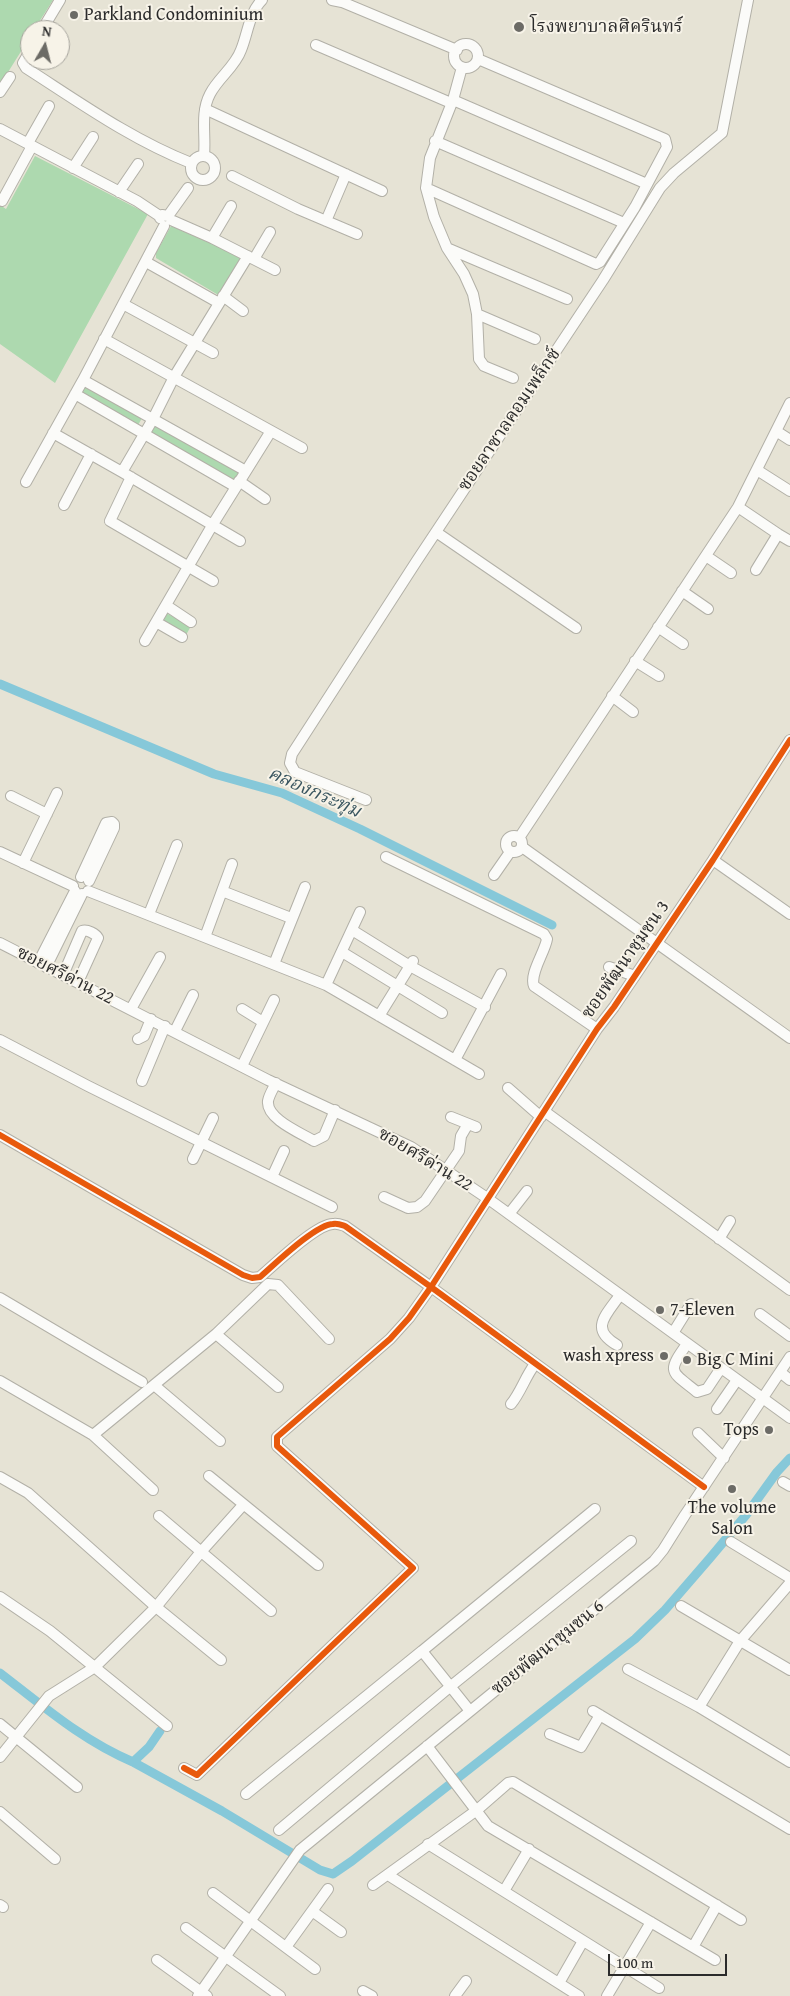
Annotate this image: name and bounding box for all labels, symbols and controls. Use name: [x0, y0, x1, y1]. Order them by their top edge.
place label: Parkland Condominium: [84, 4, 263, 26]
marker: Parkland Condominium: [68, 9, 80, 21]
place label: โรงพยาบาลศิครินทร์: [530, 16, 683, 38]
north arrow: [20, 20, 70, 70]
marker: โรงพยาบาลศิครินทร์: [512, 20, 526, 34]
text: N: [41, 21, 53, 42]
street label: ซอยลาซาลคอมเพล็กซ์: [454, 344, 566, 496]
water label: คลองกระทุ่ม: [264, 762, 364, 824]
street label: ซอยพัฒนาชุมชน 3: [577, 897, 675, 1023]
street label: ซอยศรีด่าน 22: [13, 942, 117, 1010]
street label: ซอยศรีด่าน 22: [374, 1123, 476, 1197]
place label: 7-Eleven: [670, 1299, 735, 1321]
marker: 7-Eleven: [654, 1304, 666, 1316]
place label: wash xpress: [563, 1345, 654, 1367]
place label: Big C Mini: [697, 1349, 774, 1371]
marker: wash xpress: [658, 1350, 670, 1362]
marker: Big C Mini: [681, 1354, 693, 1366]
place label: Tops: [724, 1419, 759, 1441]
marker: Tops: [763, 1424, 775, 1436]
marker: The volume Salon: [726, 1483, 738, 1495]
place label: The volume Salon: [688, 1497, 776, 1540]
street label: ซอยพัฒนาชุมชน 6: [487, 1596, 609, 1700]
scale bar: [610, 1944, 729, 1976]
text: 100 m: [616, 1952, 653, 1973]

